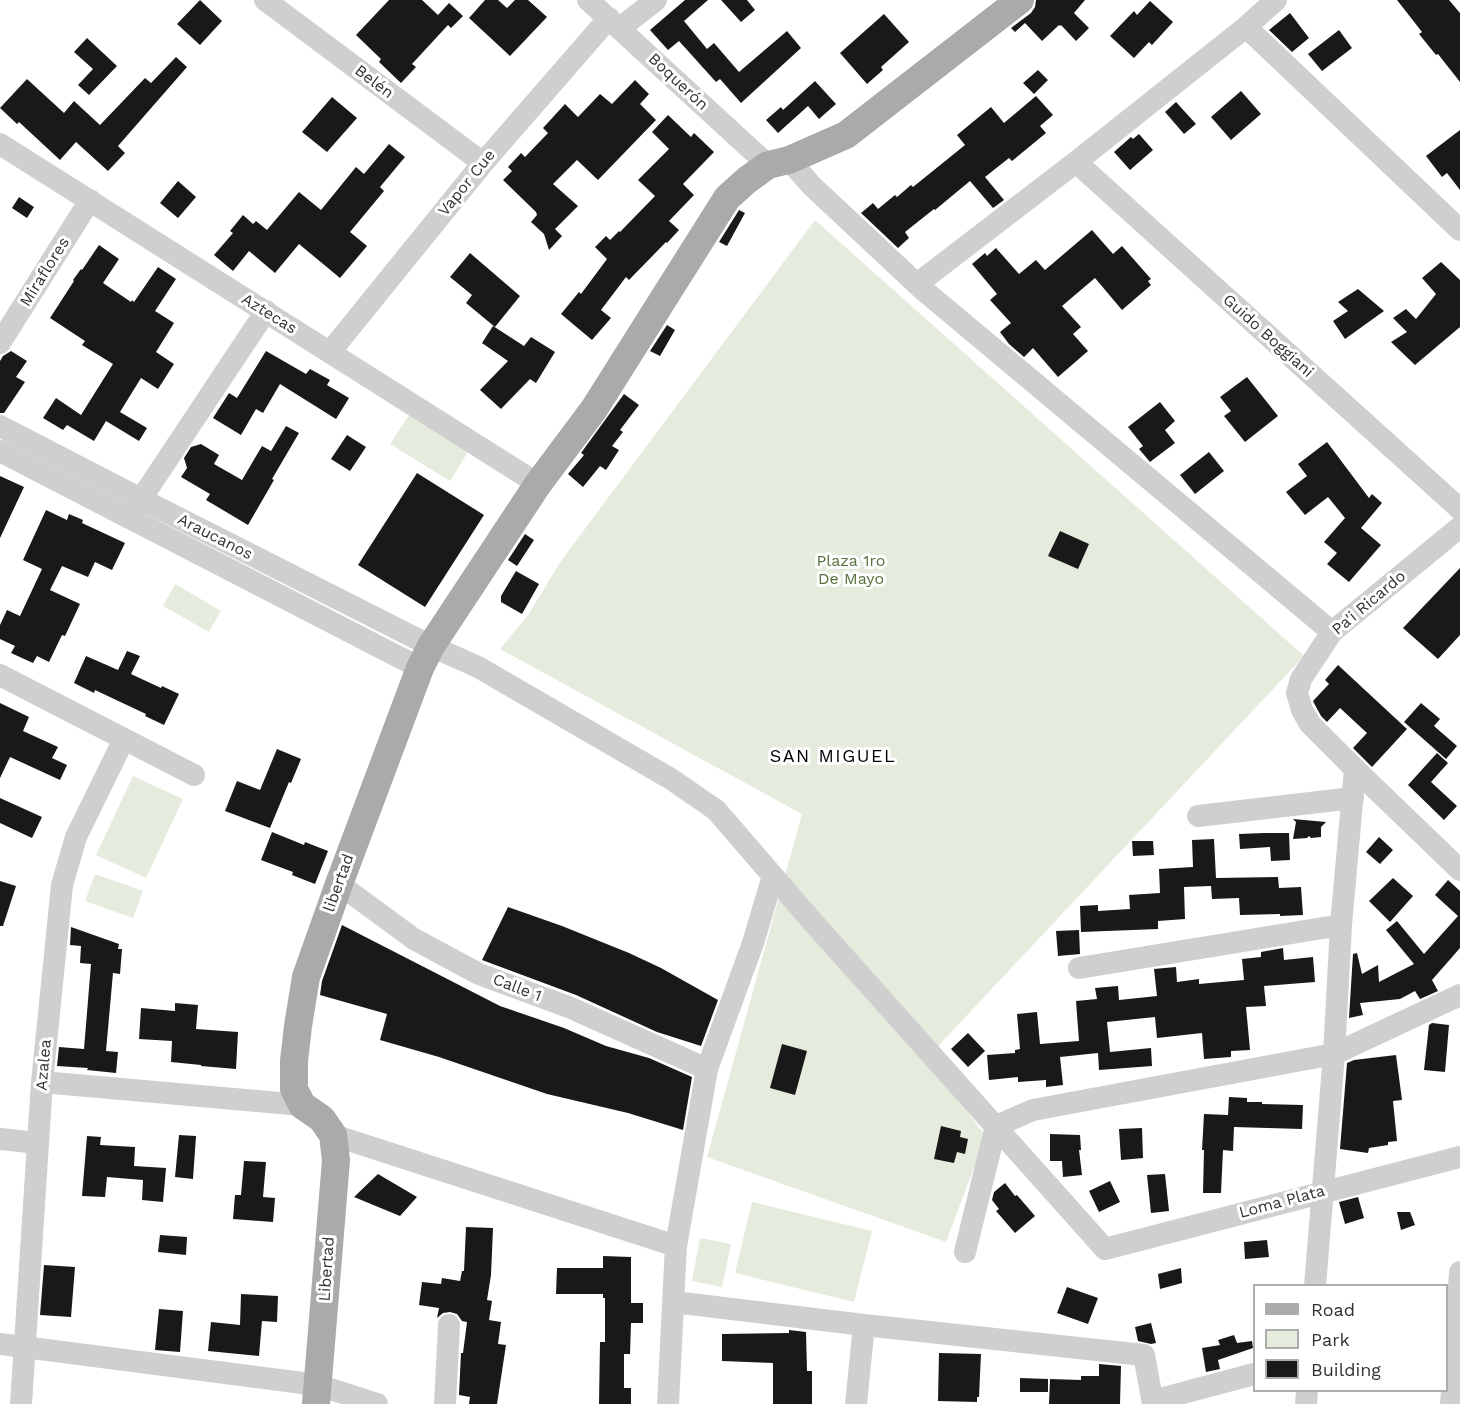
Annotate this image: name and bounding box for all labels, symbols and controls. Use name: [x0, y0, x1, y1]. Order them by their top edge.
street label: Boquerón: [644, 49, 712, 115]
street label: Belén: [351, 61, 397, 103]
street label: Vapor Cue: [434, 146, 500, 220]
street label: Miraflores: [16, 234, 74, 310]
street label: Aztecas: [238, 290, 300, 338]
street label: Guido Boggiani: [1219, 290, 1317, 382]
street label: Araucanos: [174, 510, 256, 564]
park label: Plaza 1ro De Mayo: [817, 551, 885, 589]
street label: Pa'i Ricardo: [1328, 567, 1410, 639]
district label: SAN MIGUEL: [770, 746, 896, 768]
street label: libertad: [320, 851, 358, 915]
street label: Calle 1: [490, 970, 544, 1006]
street label: Azalea: [32, 1039, 56, 1091]
street label: Loma Plata: [1237, 1181, 1327, 1223]
street label: Libertad: [315, 1236, 339, 1302]
legend: [1253, 1284, 1448, 1392]
text: Road: [1311, 1299, 1355, 1320]
text: Park: [1311, 1329, 1350, 1350]
text: Building: [1311, 1359, 1381, 1380]

